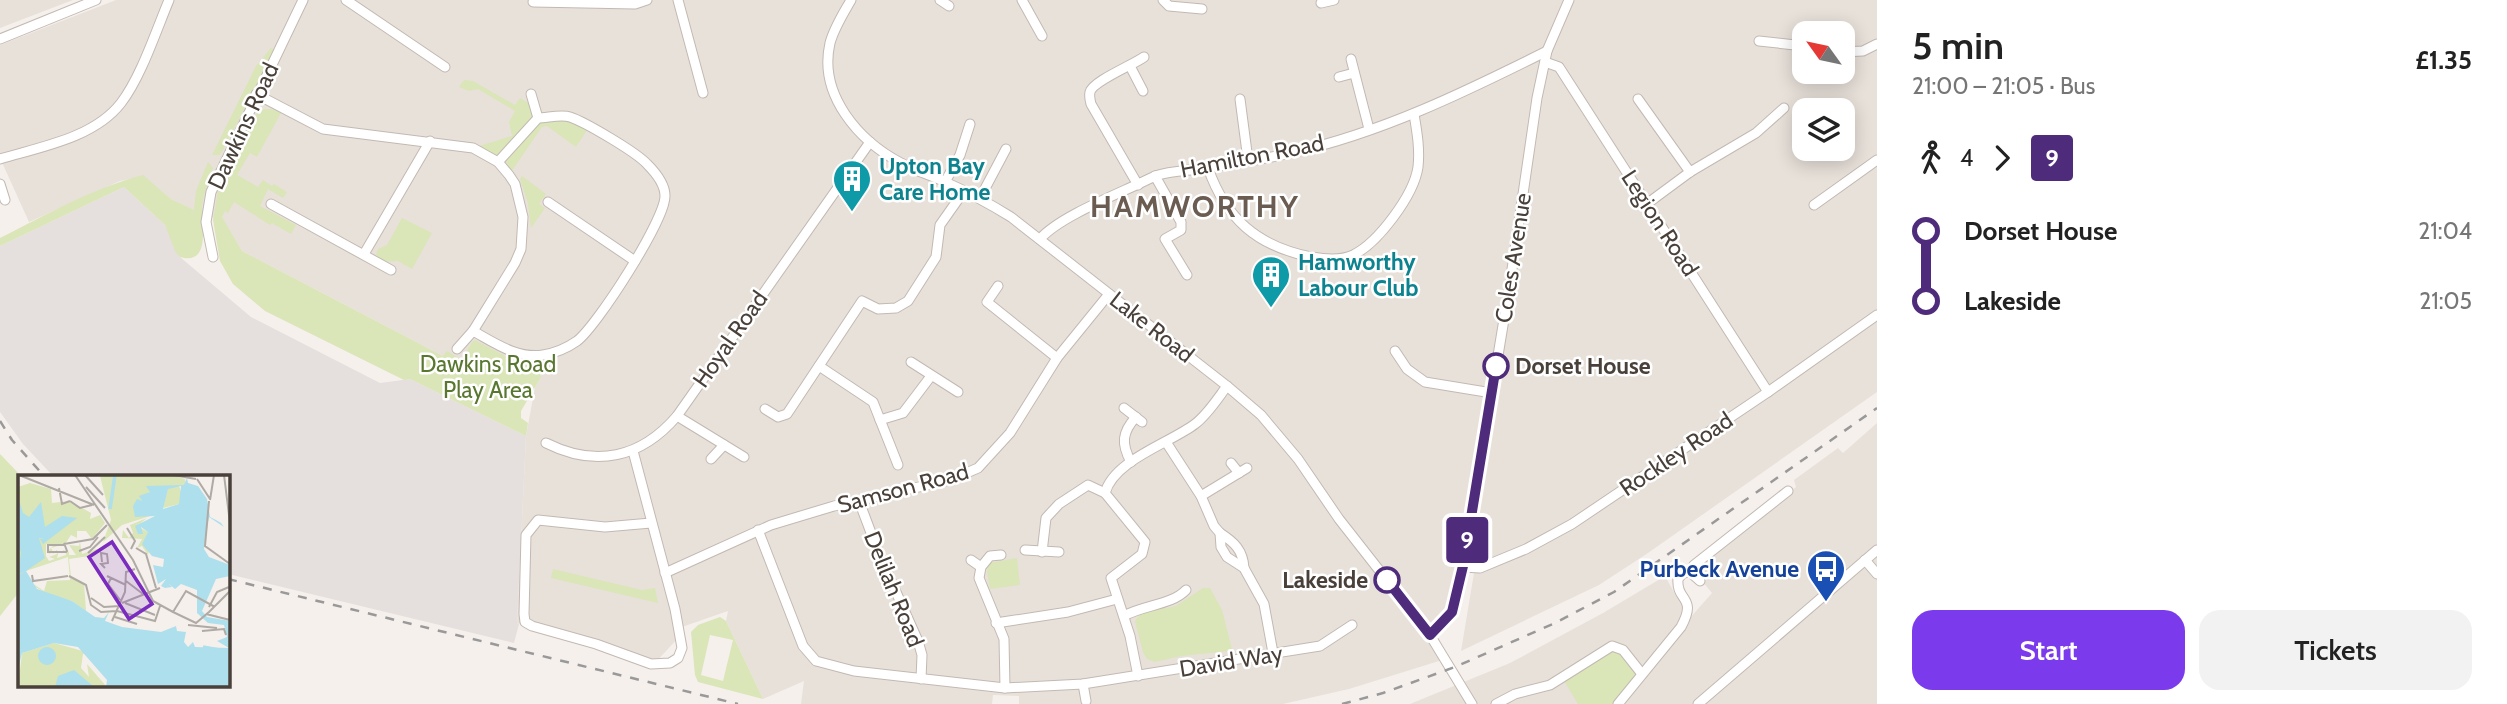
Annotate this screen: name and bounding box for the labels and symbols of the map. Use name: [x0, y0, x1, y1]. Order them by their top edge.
north arrow: [1792, 21, 1855, 84]
street label: Dawkins Road: [201, 58, 285, 194]
street label: Hamilton Road: [1178, 128, 1326, 184]
place label: Upton Bay Care Home: [879, 152, 990, 206]
building icon: Upton Bay Care Home: [831, 158, 873, 213]
street label: Legion Road: [1615, 165, 1705, 281]
district label: HAMWORTHY: [1090, 188, 1300, 225]
street label: Coles Avenue: [1489, 191, 1537, 325]
place label: Hamworthy Labour Club: [1298, 248, 1418, 302]
building icon: Hamworthy Labour Club: [1250, 254, 1292, 309]
street label: Hoyal Road: [687, 285, 773, 393]
street label: Lake Road: [1104, 285, 1200, 369]
park label: Dawkins Road Play Area: [420, 350, 556, 404]
place label: Dorset House: [1515, 352, 1651, 380]
marker: Dorset House: [1483, 353, 1509, 379]
street label: Rockley Road: [1614, 406, 1738, 502]
street label: Samson Road: [834, 457, 972, 519]
inset map: [18, 475, 229, 686]
line badge: 9: [1444, 517, 1490, 563]
street label: Delilah Road: [858, 527, 930, 651]
bus stop icon: Purbeck Avenue: [1805, 548, 1847, 603]
place label: Purbeck Avenue: [1640, 555, 1799, 583]
place label: Lakeside: [1282, 566, 1368, 594]
marker: Lakeside: [1374, 567, 1400, 593]
street label: David Way: [1177, 639, 1285, 683]

